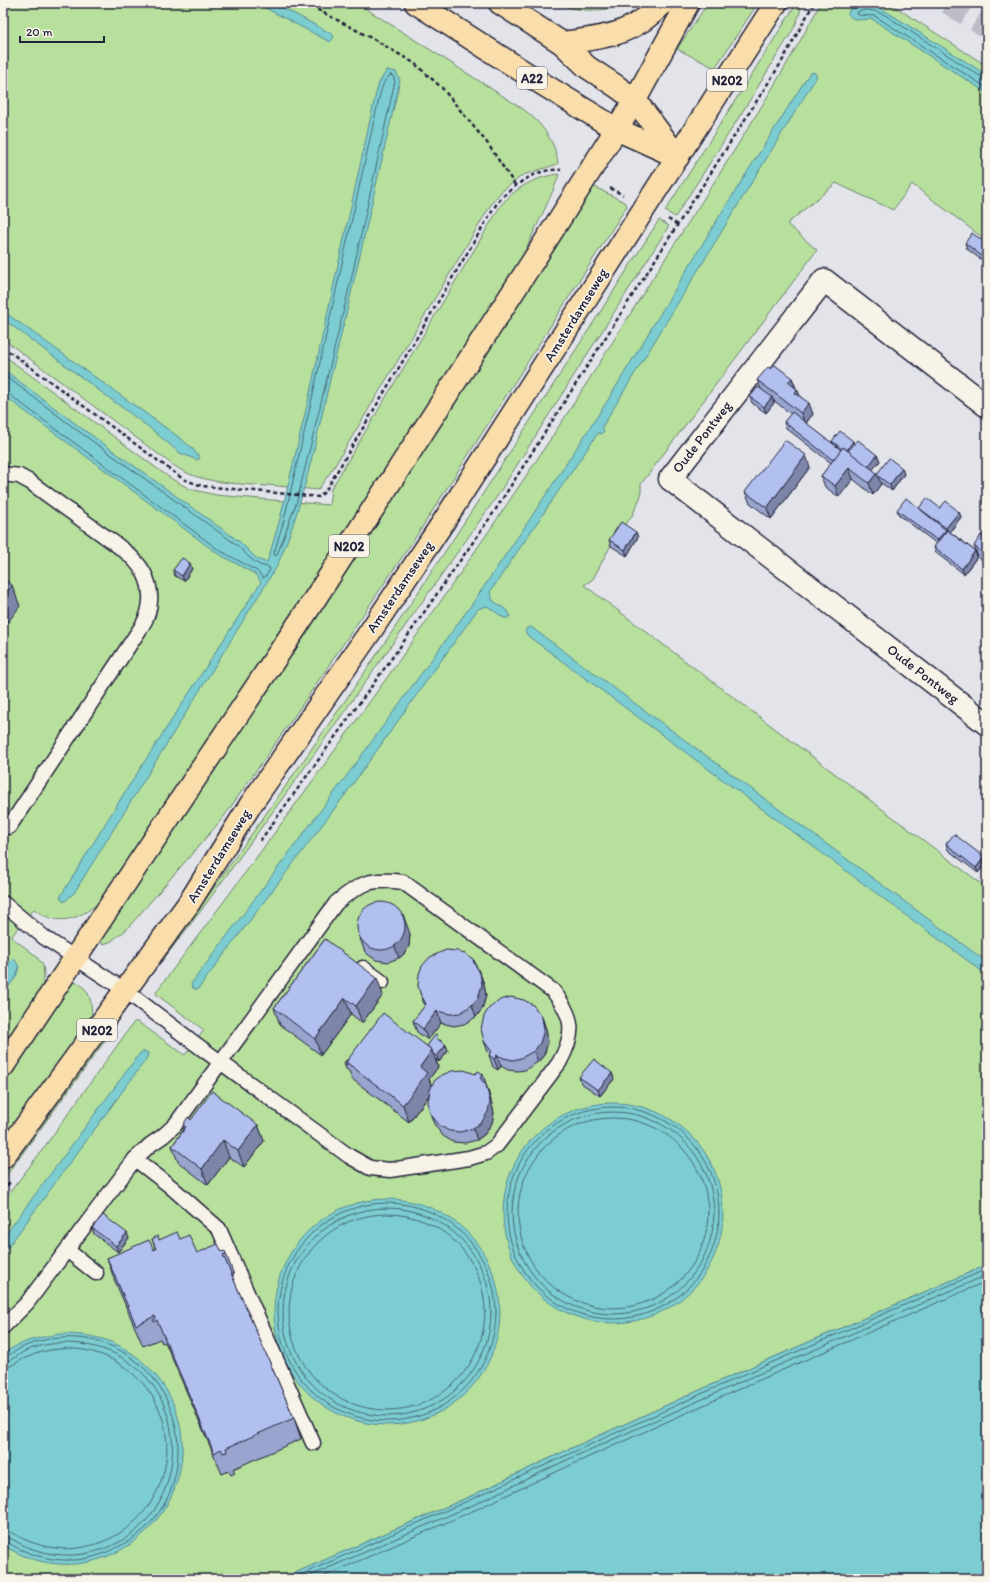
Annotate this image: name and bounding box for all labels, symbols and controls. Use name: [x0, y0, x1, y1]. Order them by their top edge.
scale bar: [20, 18, 104, 44]
text: 20 m: [26, 25, 53, 39]
road number: A22: [517, 67, 547, 89]
road number: N202: [707, 69, 747, 91]
street label: Amsterdamseweg: [540, 264, 612, 365]
street label: Oude Pontweg: [669, 397, 736, 476]
road number: N202: [329, 535, 369, 557]
street label: Amsterdamseweg: [363, 537, 437, 636]
street label: Oude Pontweg: [884, 641, 963, 708]
street label: Amsterdamseweg: [183, 805, 255, 906]
road number: N202: [77, 1019, 117, 1041]

